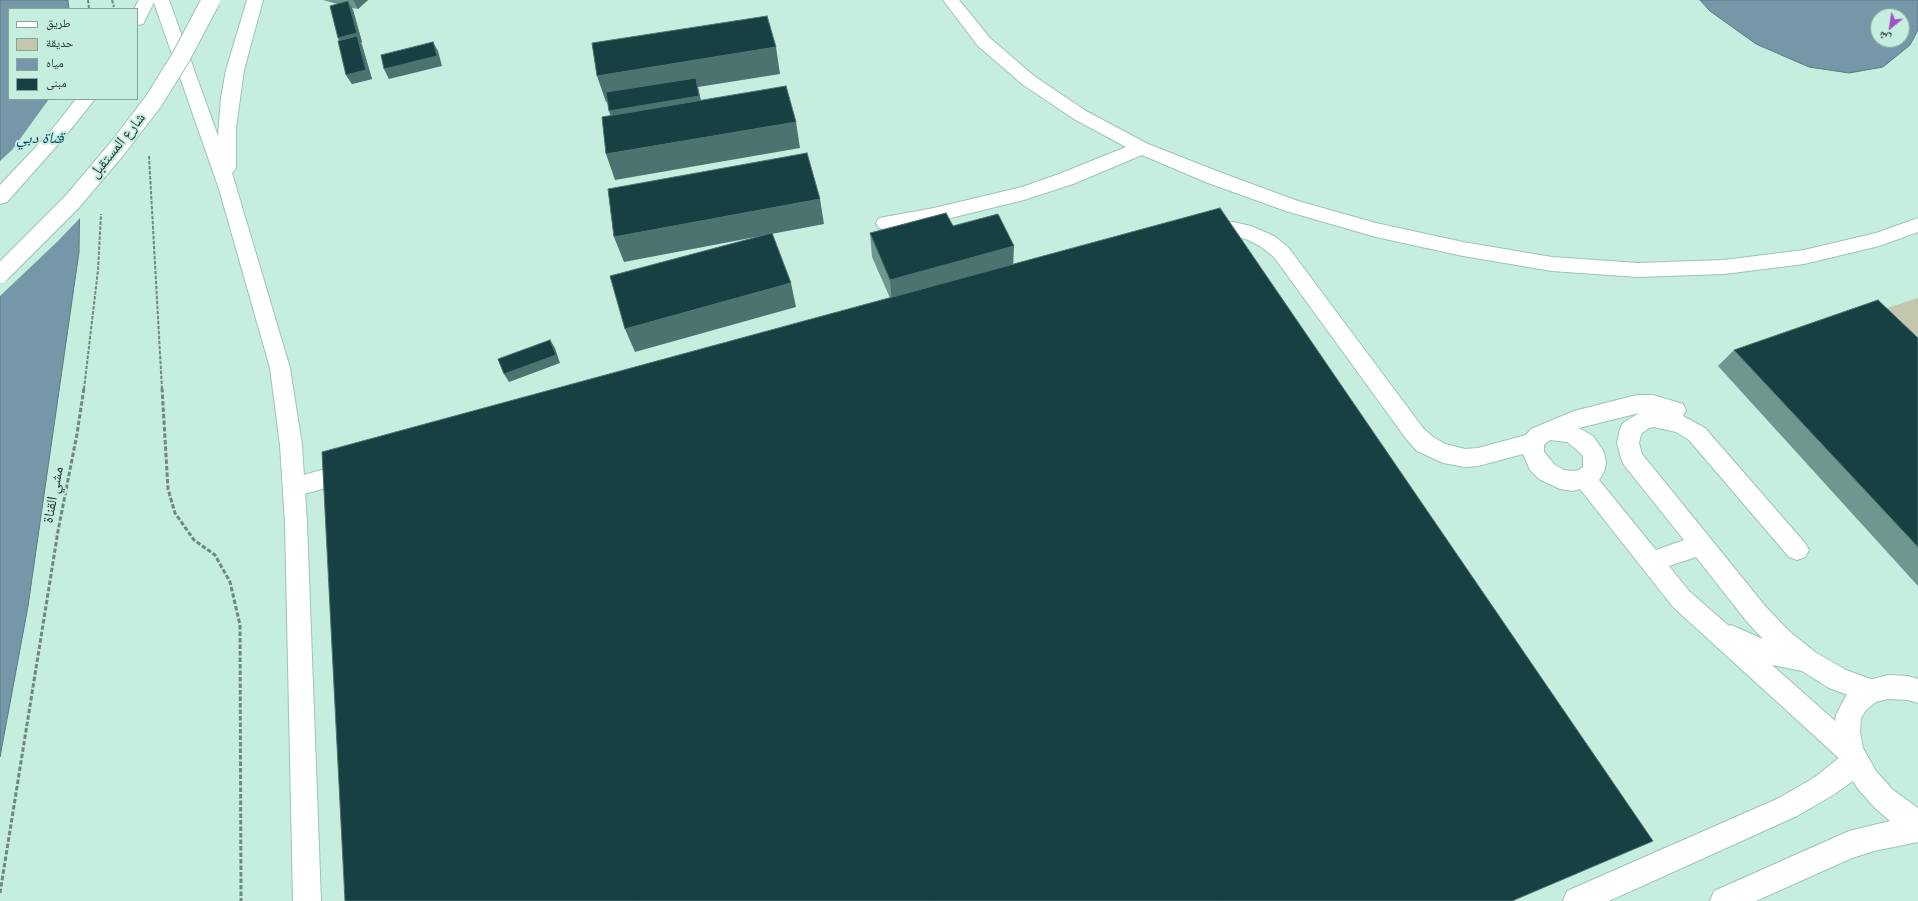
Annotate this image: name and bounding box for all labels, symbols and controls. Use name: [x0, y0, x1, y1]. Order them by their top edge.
legend: [8, 8, 138, 100]
north arrow: [1870, 8, 1910, 48]
text: طريق: [46, 13, 71, 32]
text: ش: [1875, 28, 1894, 47]
text: حديقة: [46, 33, 74, 52]
text: مياه: [46, 53, 64, 72]
text: مبنى: [46, 73, 67, 92]
street label: شارع المستقبل: [86, 110, 150, 182]
water label: قناة دبي: [16, 129, 64, 149]
street label: مشي القناة: [40, 465, 68, 525]

